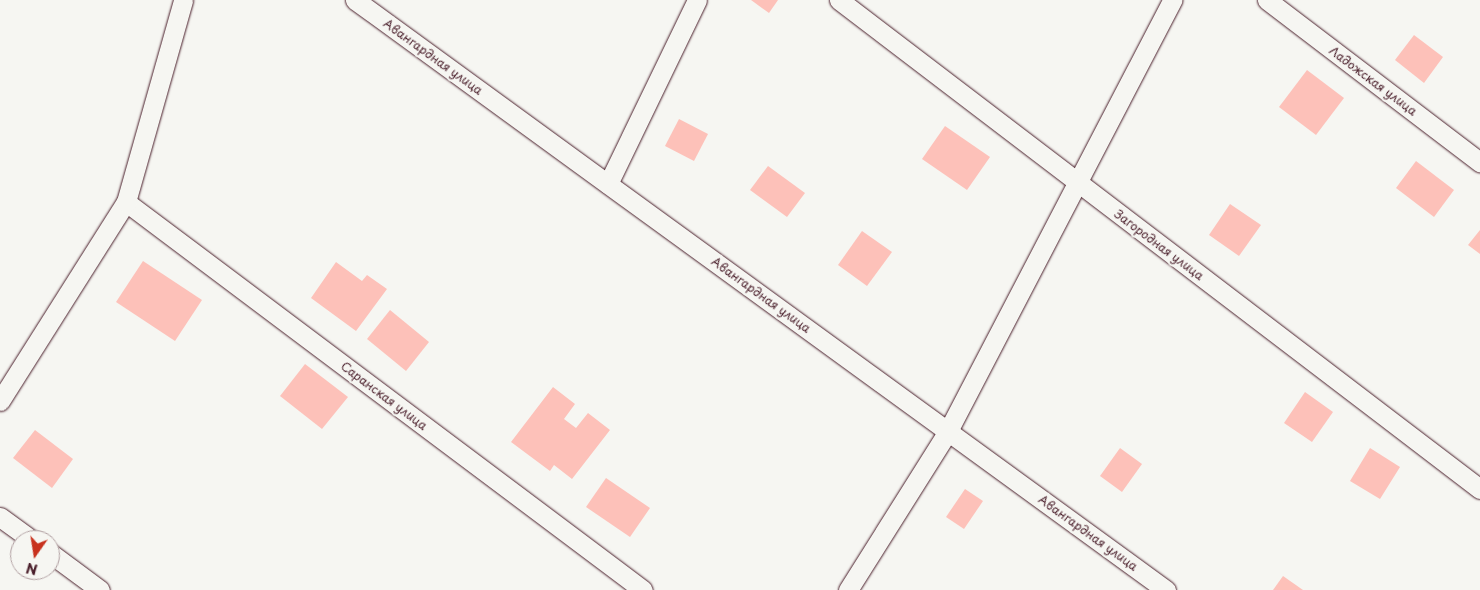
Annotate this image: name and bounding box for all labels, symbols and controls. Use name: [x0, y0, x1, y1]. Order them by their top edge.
street label: Авангардная улица: [380, 16, 486, 98]
street label: Ладожская улица: [1326, 43, 1420, 119]
street label: Загородная улица: [1111, 207, 1207, 283]
street label: Авангардная улица: [708, 254, 814, 336]
street label: Саранская улица: [338, 359, 430, 433]
street label: Авангардная улица: [1035, 492, 1141, 574]
north arrow: [10, 530, 60, 580]
text: N: [24, 558, 40, 581]

